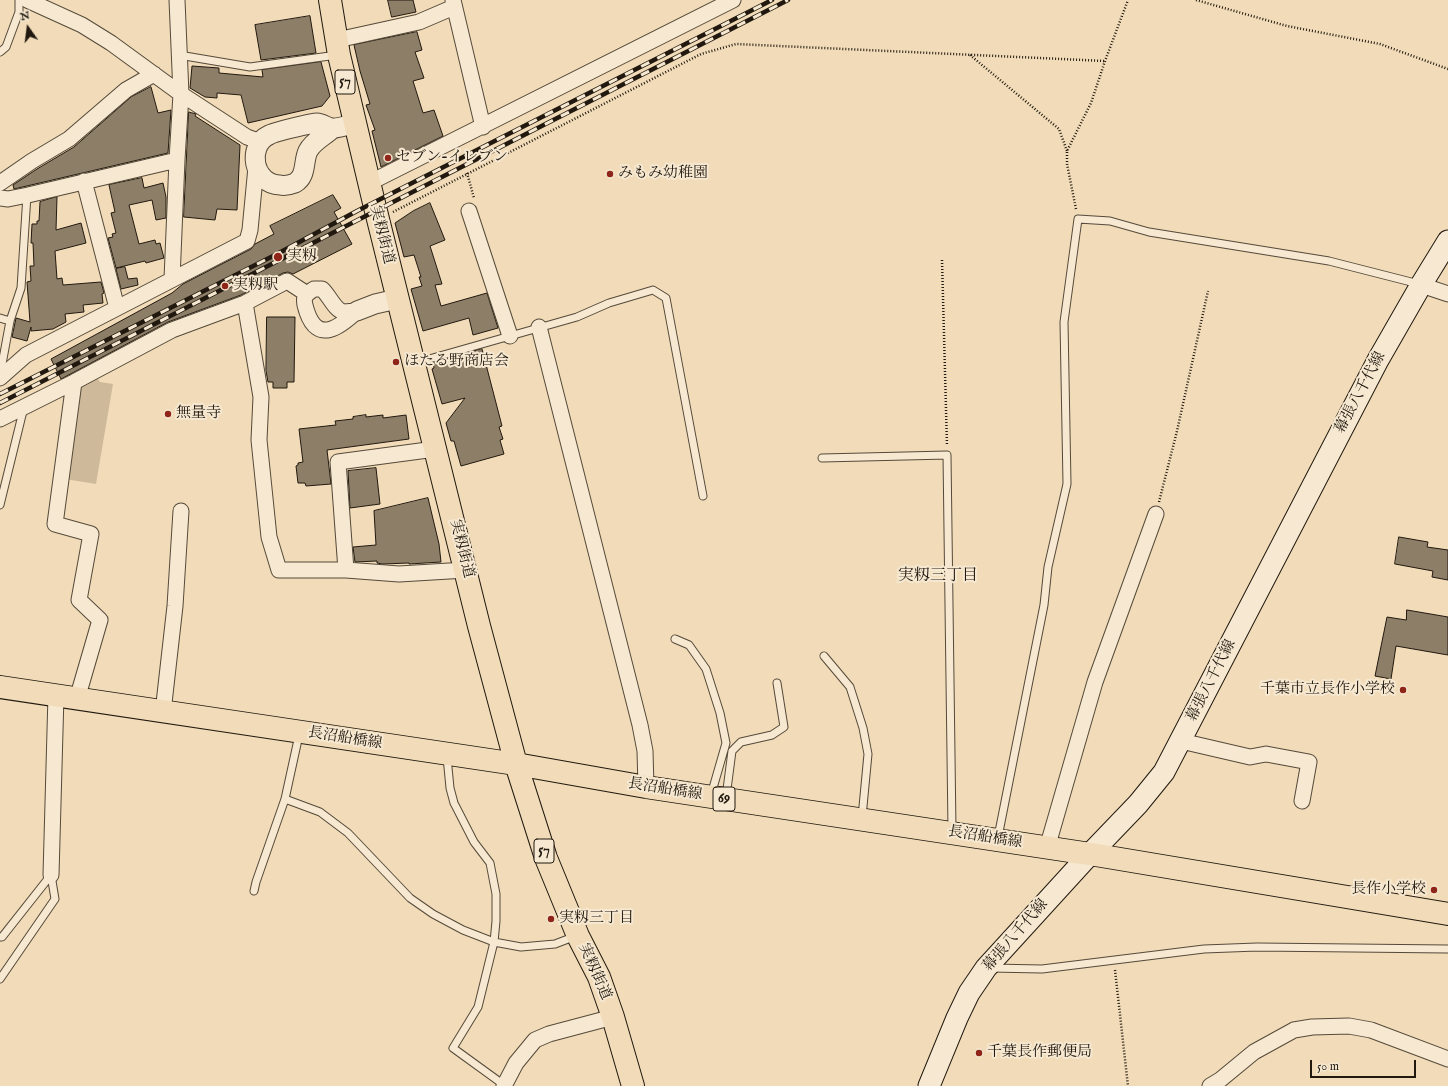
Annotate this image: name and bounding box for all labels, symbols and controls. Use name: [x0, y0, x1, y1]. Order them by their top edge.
north arrow: [8, 8, 48, 48]
text: N: [19, 8, 31, 24]
road number: 57: [335, 70, 355, 94]
place label: セブン-イレブン: [396, 149, 508, 167]
marker: セブン-イレブン: [383, 153, 393, 163]
place label: みもみ幼稚園: [618, 165, 708, 183]
marker: みもみ幼稚園: [605, 169, 615, 179]
street label: 実籾街道: [365, 204, 397, 266]
place label: 実籾: [287, 248, 317, 266]
marker: 実籾: [272, 251, 284, 263]
place label: 実籾駅: [233, 277, 278, 295]
marker: 実籾駅: [220, 281, 230, 291]
street label: 幕張八千代線: [1332, 349, 1390, 437]
place label: ほたる野商店会: [404, 353, 509, 371]
marker: ほたる野商店会: [391, 357, 401, 367]
place label: 無量寺: [176, 405, 221, 423]
marker: 無量寺: [163, 409, 173, 419]
street label: 実籾街道: [445, 518, 477, 580]
district label: 実籾三丁目: [898, 567, 978, 587]
street label: 幕張八千代線: [1184, 637, 1240, 725]
place label: 千葉市立長作小学校: [1260, 681, 1395, 699]
marker: 千葉市立長作小学校: [1398, 685, 1408, 695]
street label: 長沼船橋線: [307, 724, 383, 754]
street label: 長沼船橋線: [627, 775, 703, 805]
road number: 69: [713, 787, 735, 811]
street label: 長沼船橋線: [947, 823, 1023, 853]
road number: 57: [534, 839, 554, 863]
place label: 長作小学校: [1351, 881, 1426, 899]
marker: 長作小学校: [1429, 885, 1439, 895]
street label: 幕張八千代線: [980, 896, 1052, 976]
place label: 実籾三丁目: [559, 910, 634, 928]
marker: 実籾三丁目: [546, 914, 556, 924]
street label: 実籾街道: [574, 941, 614, 1003]
place label: 千葉長作郵便局: [987, 1044, 1092, 1062]
marker: 千葉長作郵便局: [974, 1048, 984, 1058]
scale bar: [1312, 1052, 1418, 1078]
text: 50 m: [1317, 1059, 1339, 1074]

